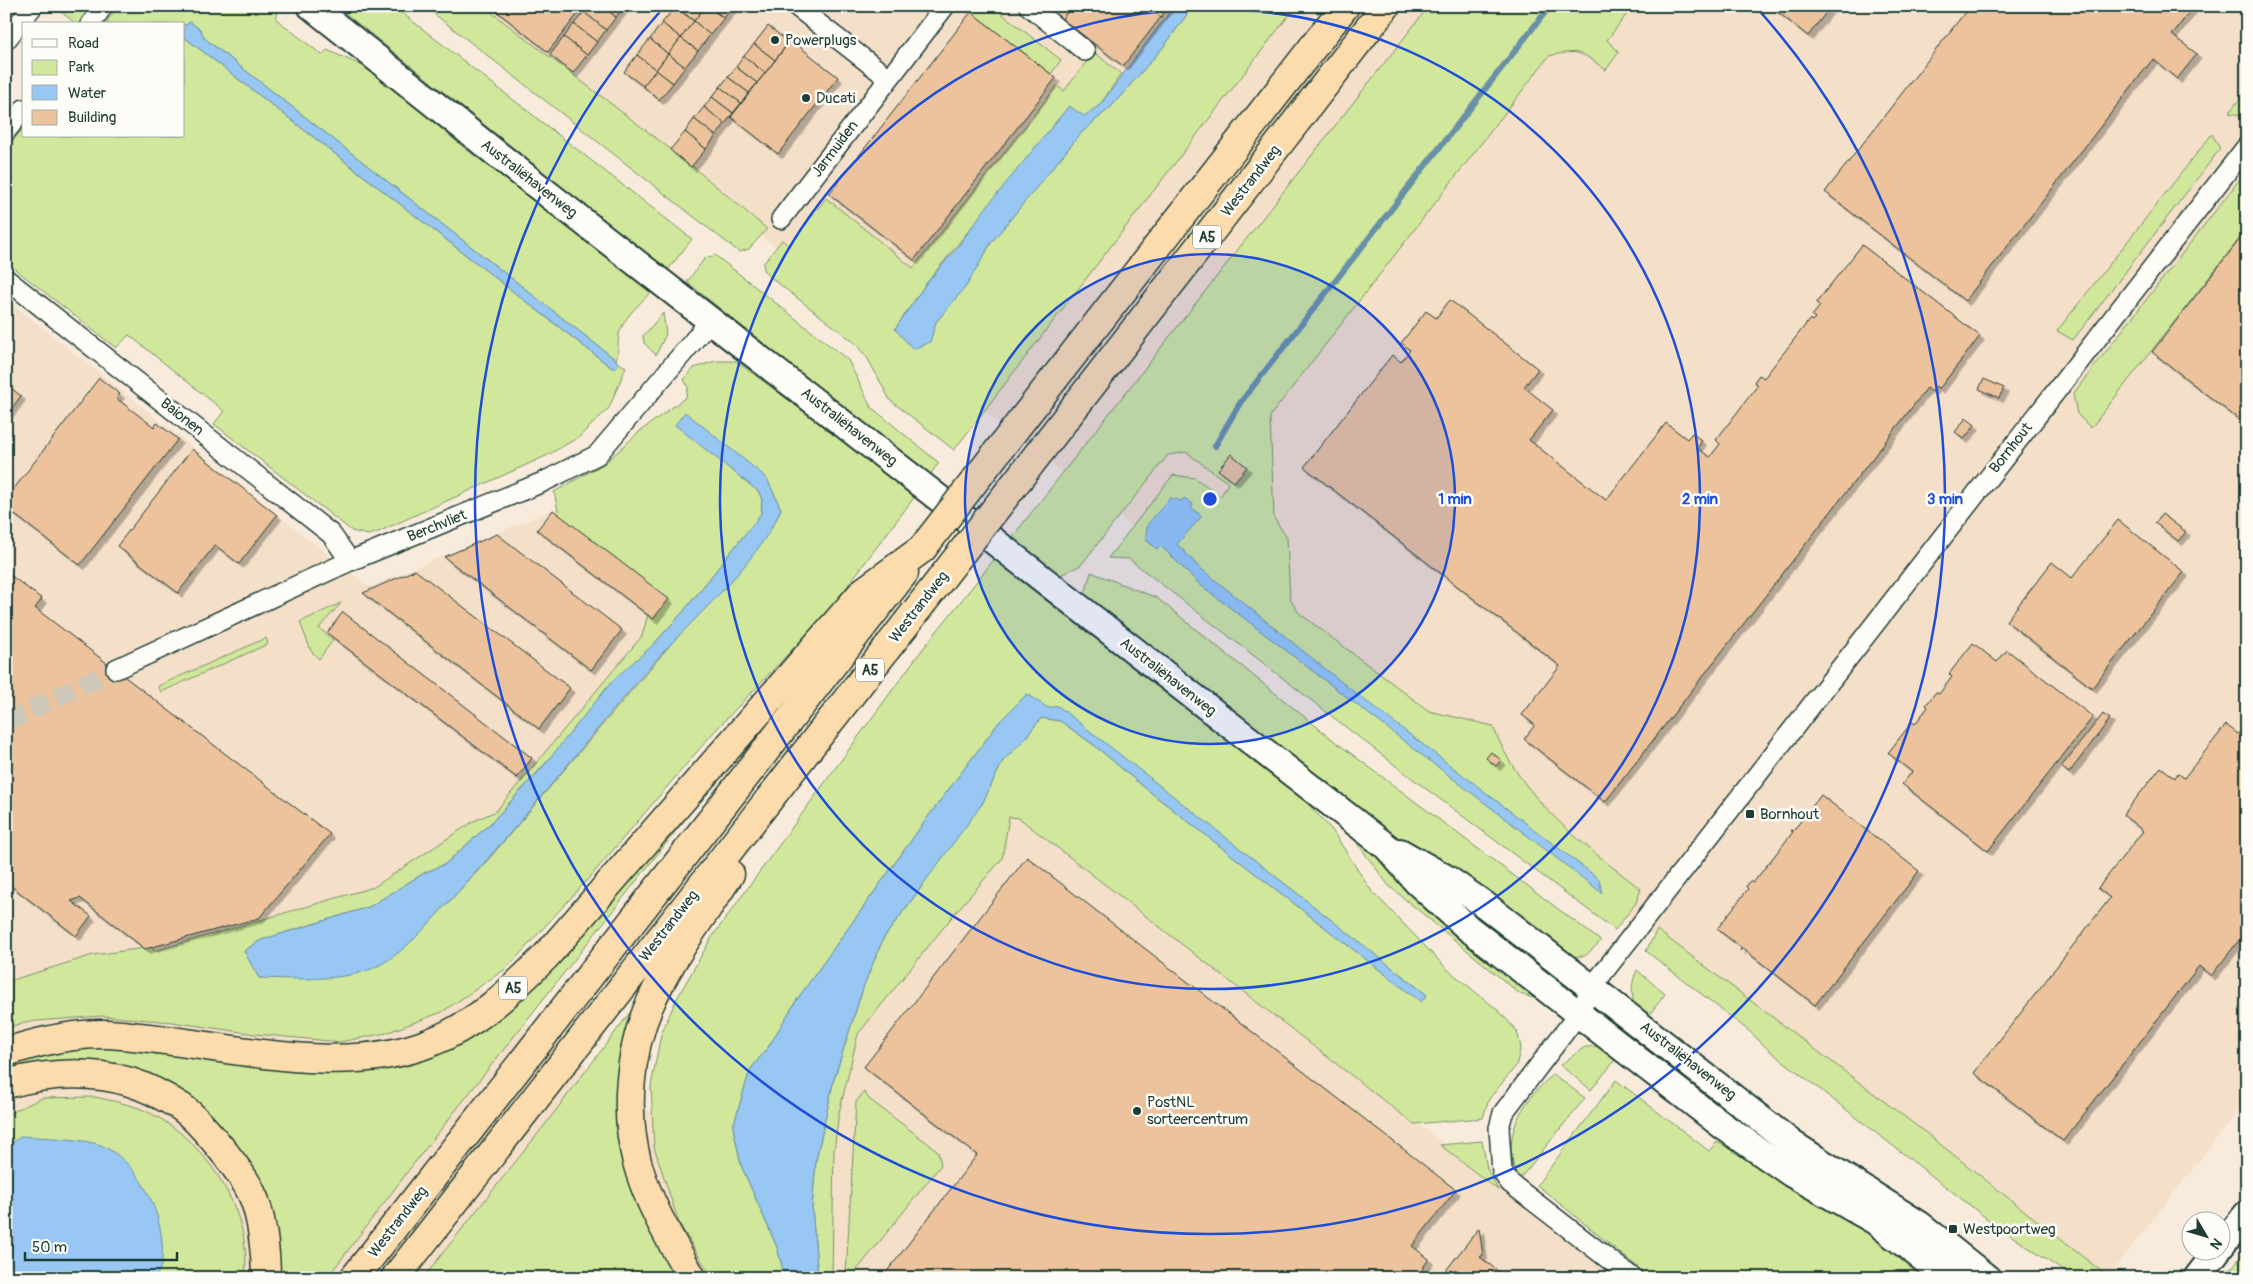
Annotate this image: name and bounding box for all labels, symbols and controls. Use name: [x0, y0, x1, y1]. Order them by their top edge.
legend: [22, 22, 185, 138]
place label: Powerplugs: [785, 31, 857, 50]
text: Road: [68, 34, 99, 53]
marker: Powerplugs: [769, 34, 781, 46]
text: Park: [68, 58, 95, 77]
text: Water: [68, 84, 107, 103]
place label: Ducati: [816, 89, 856, 108]
marker: Ducati: [800, 92, 812, 104]
text: Building: [68, 108, 116, 127]
street label: Jarmuiden: [808, 117, 862, 181]
street label: Australiëhavenweg: [477, 135, 581, 223]
street label: Westrandweg: [1217, 141, 1285, 221]
road number: A5: [1193, 226, 1221, 248]
street label: Australiëhavenweg: [797, 383, 901, 471]
street label: Baionen: [156, 394, 208, 440]
street label: Bornhout: [1985, 418, 2037, 477]
centre of rings: [1201, 490, 1219, 508]
text: 1 min: [1438, 490, 1472, 509]
text: 2 min: [1682, 490, 1718, 509]
text: 3 min: [1927, 490, 1963, 509]
street label: Berchvliet: [405, 505, 470, 546]
street label: Westrandweg: [885, 567, 953, 647]
street label: Australiëhavenweg: [1116, 633, 1220, 721]
road number: A5: [856, 658, 884, 682]
place label: Bornhout: [1760, 805, 1820, 824]
marker: Bornhout: [1744, 808, 1756, 820]
street label: Westrandweg: [635, 886, 703, 966]
road number: A5: [499, 976, 527, 1000]
street label: Australiëhavenweg: [1636, 1017, 1740, 1105]
place label: PostNL sorteercentrum: [1147, 1093, 1248, 1129]
marker: PostNL sorteercentrum: [1131, 1105, 1143, 1117]
street label: Westrandweg: [364, 1182, 432, 1262]
north arrow: [2180, 1212, 2230, 1262]
place label: Westpoortweg: [1963, 1220, 2056, 1239]
marker: Westpoortweg: [1947, 1223, 1959, 1235]
scale bar: [25, 1229, 178, 1261]
text: N: [2206, 1235, 2225, 1253]
text: 50 m: [32, 1238, 67, 1257]

